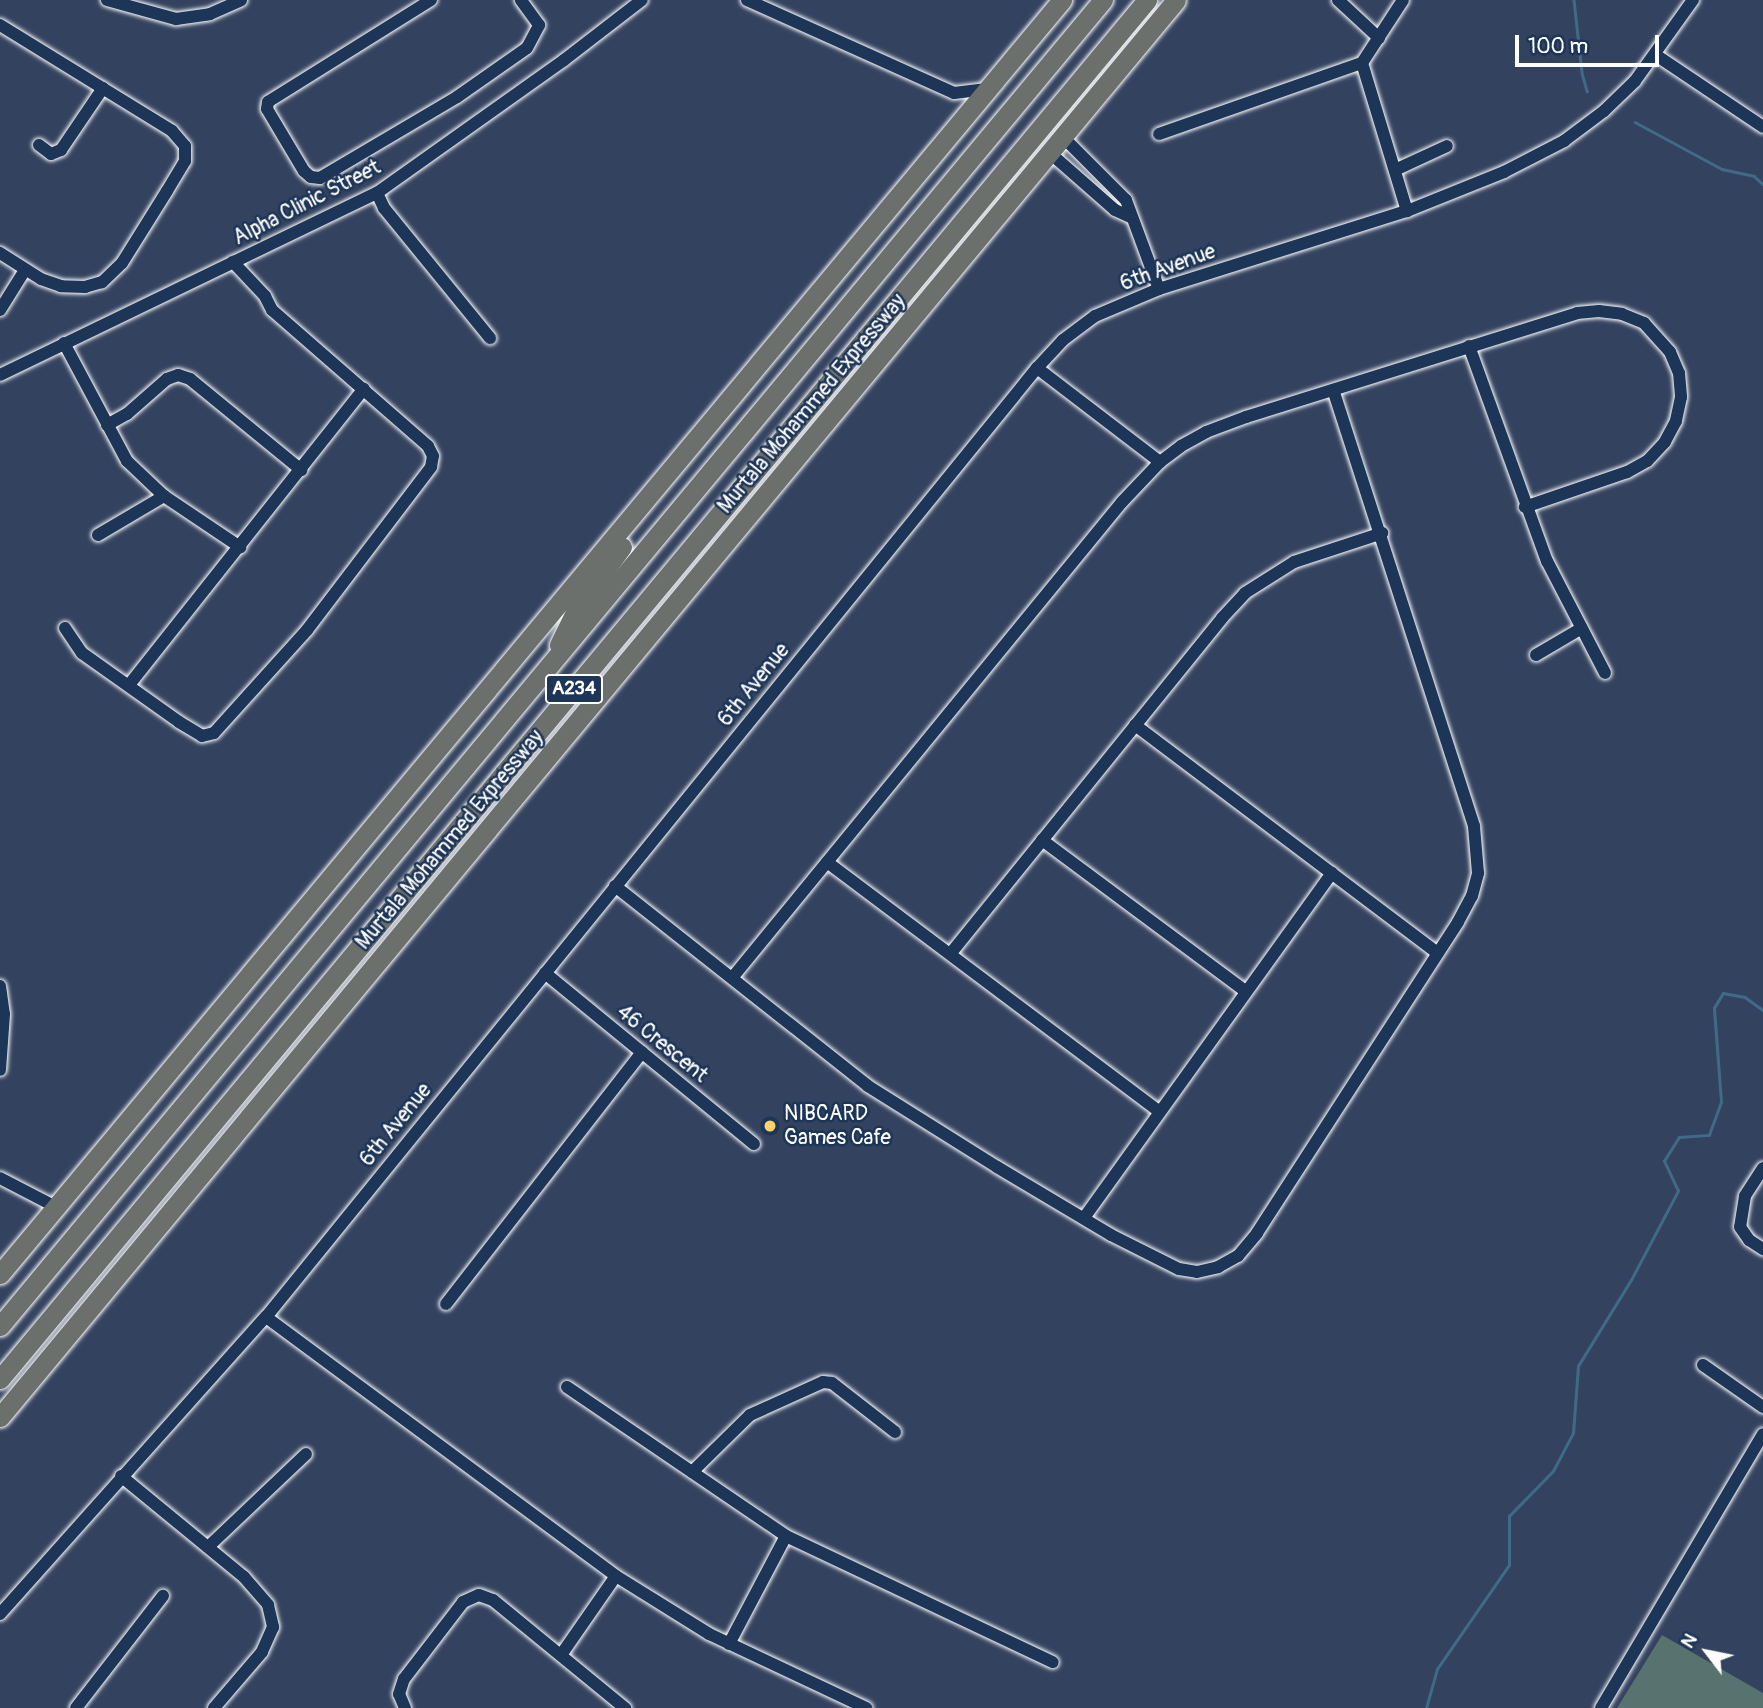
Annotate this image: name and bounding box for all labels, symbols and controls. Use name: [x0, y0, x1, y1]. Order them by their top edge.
scale bar: [1518, 21, 1662, 65]
text: 100 m: [1528, 33, 1588, 60]
street label: Alpha Clinic Street: [229, 155, 385, 251]
street label: 6th Avenue: [1117, 239, 1219, 297]
street label: Murtala Mohammed Expressway: [713, 289, 911, 519]
street label: 6th Avenue: [713, 638, 795, 732]
road number: A234: [544, 674, 604, 704]
street label: Murtala Mohammed Expressway: [351, 725, 549, 955]
street label: 46 Crescent: [612, 1000, 712, 1088]
street label: 6th Avenue: [355, 1078, 437, 1172]
place label: NIBCARD Games Cafe: [784, 1101, 891, 1151]
marker: NIBCARD Games Cafe: [762, 1118, 778, 1134]
north arrow: [1672, 1617, 1742, 1687]
text: N: [1676, 1629, 1703, 1653]

